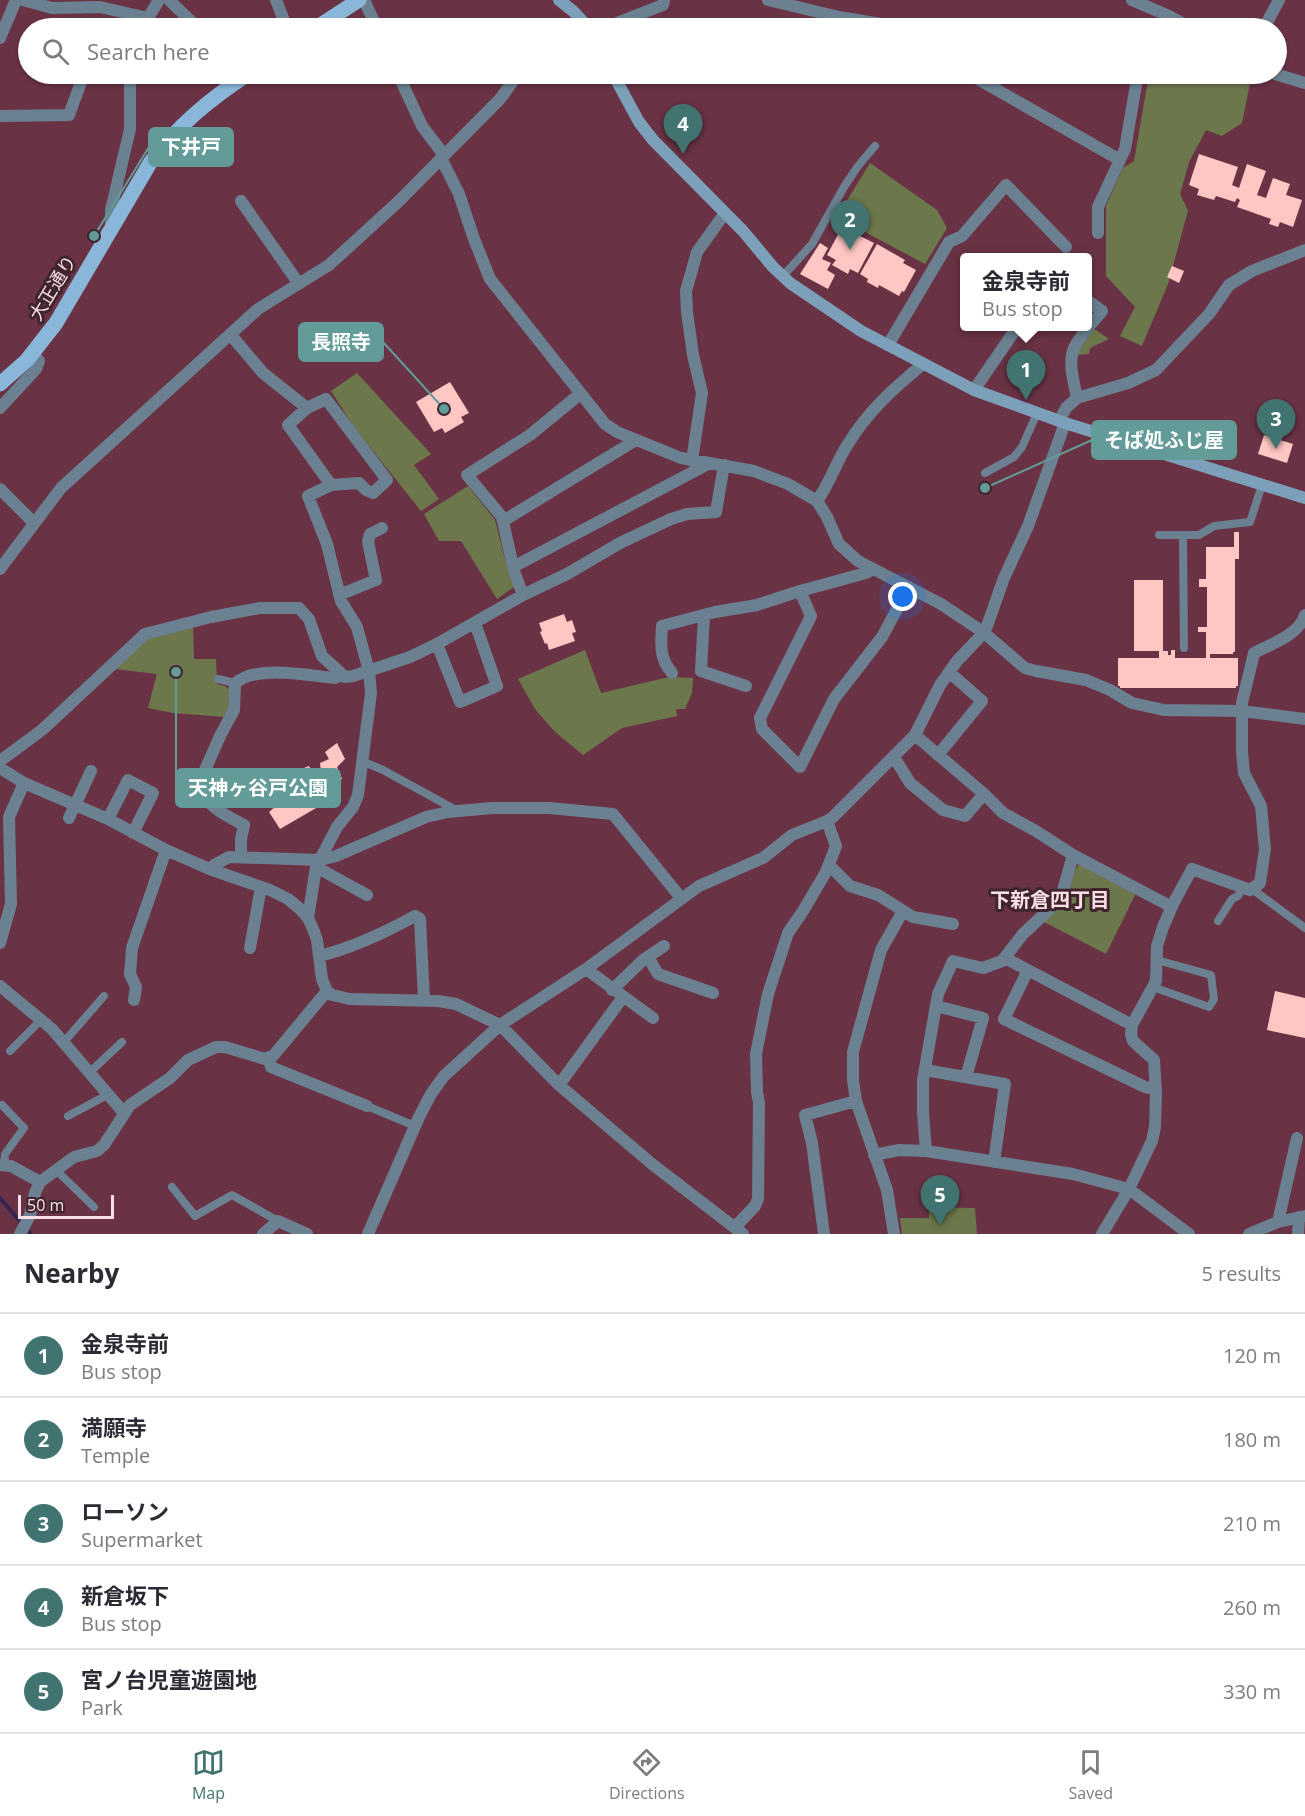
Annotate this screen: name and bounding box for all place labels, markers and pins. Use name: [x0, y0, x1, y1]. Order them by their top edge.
pin: 4: [664, 104, 702, 154]
callout: 下井戸: [149, 128, 233, 166]
pin: 2: [830, 200, 870, 250]
callout: 長照寺: [299, 323, 383, 361]
pin: 1: [1006, 350, 1046, 400]
pin: 3: [1256, 400, 1296, 449]
callout: そば処ふじ屋: [1092, 421, 1236, 459]
callout: 天神ヶ谷戸公園: [176, 769, 340, 807]
pin: 5: [920, 1176, 960, 1225]

